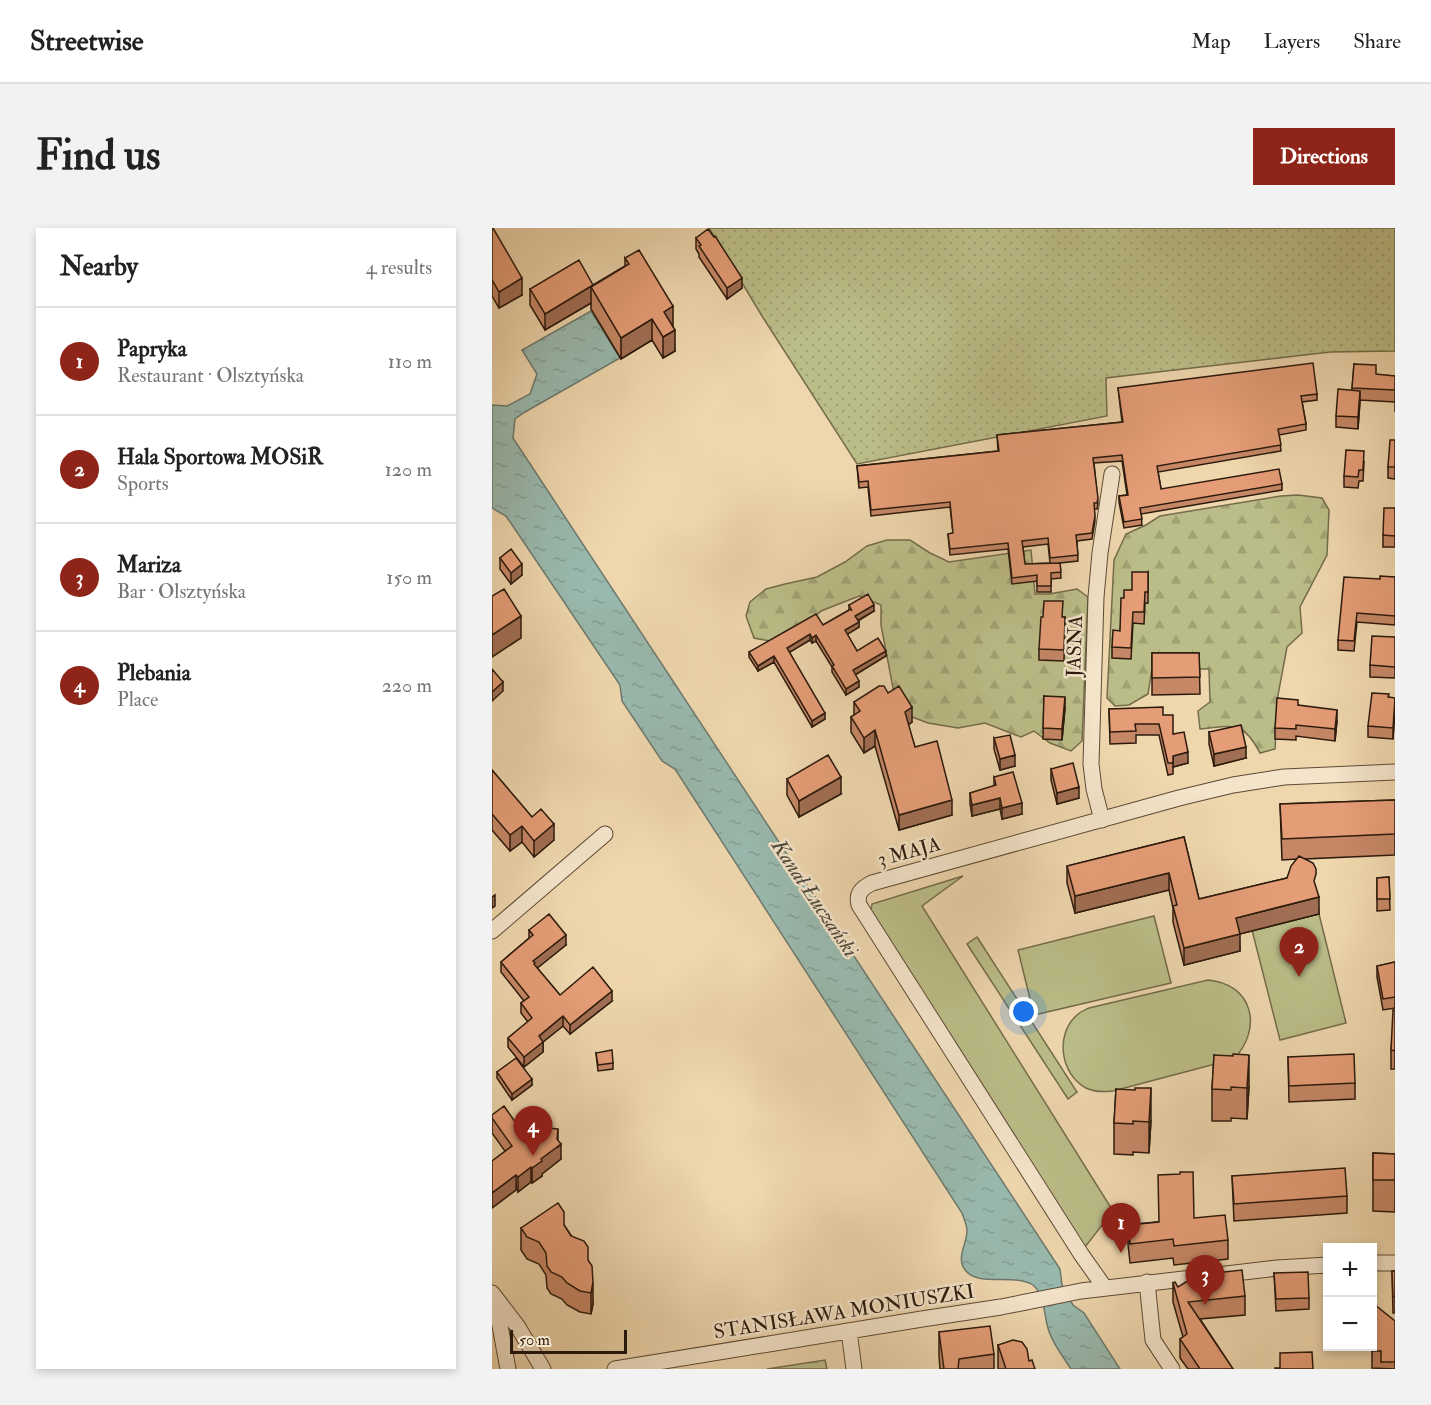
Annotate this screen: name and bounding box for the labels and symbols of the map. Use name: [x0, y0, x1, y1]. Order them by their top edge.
street label: JASNA: [1061, 614, 1088, 679]
street label: 3 MAJA: [875, 831, 944, 872]
water label: Kanał Łuczański: [765, 833, 864, 963]
pin: 2: [1280, 928, 1318, 977]
your location: [1009, 997, 1038, 1026]
pin: 4: [514, 1106, 552, 1156]
pin: 1: [1102, 1204, 1140, 1253]
pin: 3: [1186, 1256, 1224, 1305]
street label: STANISŁAWA MONIUSZKI: [712, 1279, 976, 1344]
scale bar: [510, 1327, 627, 1354]

